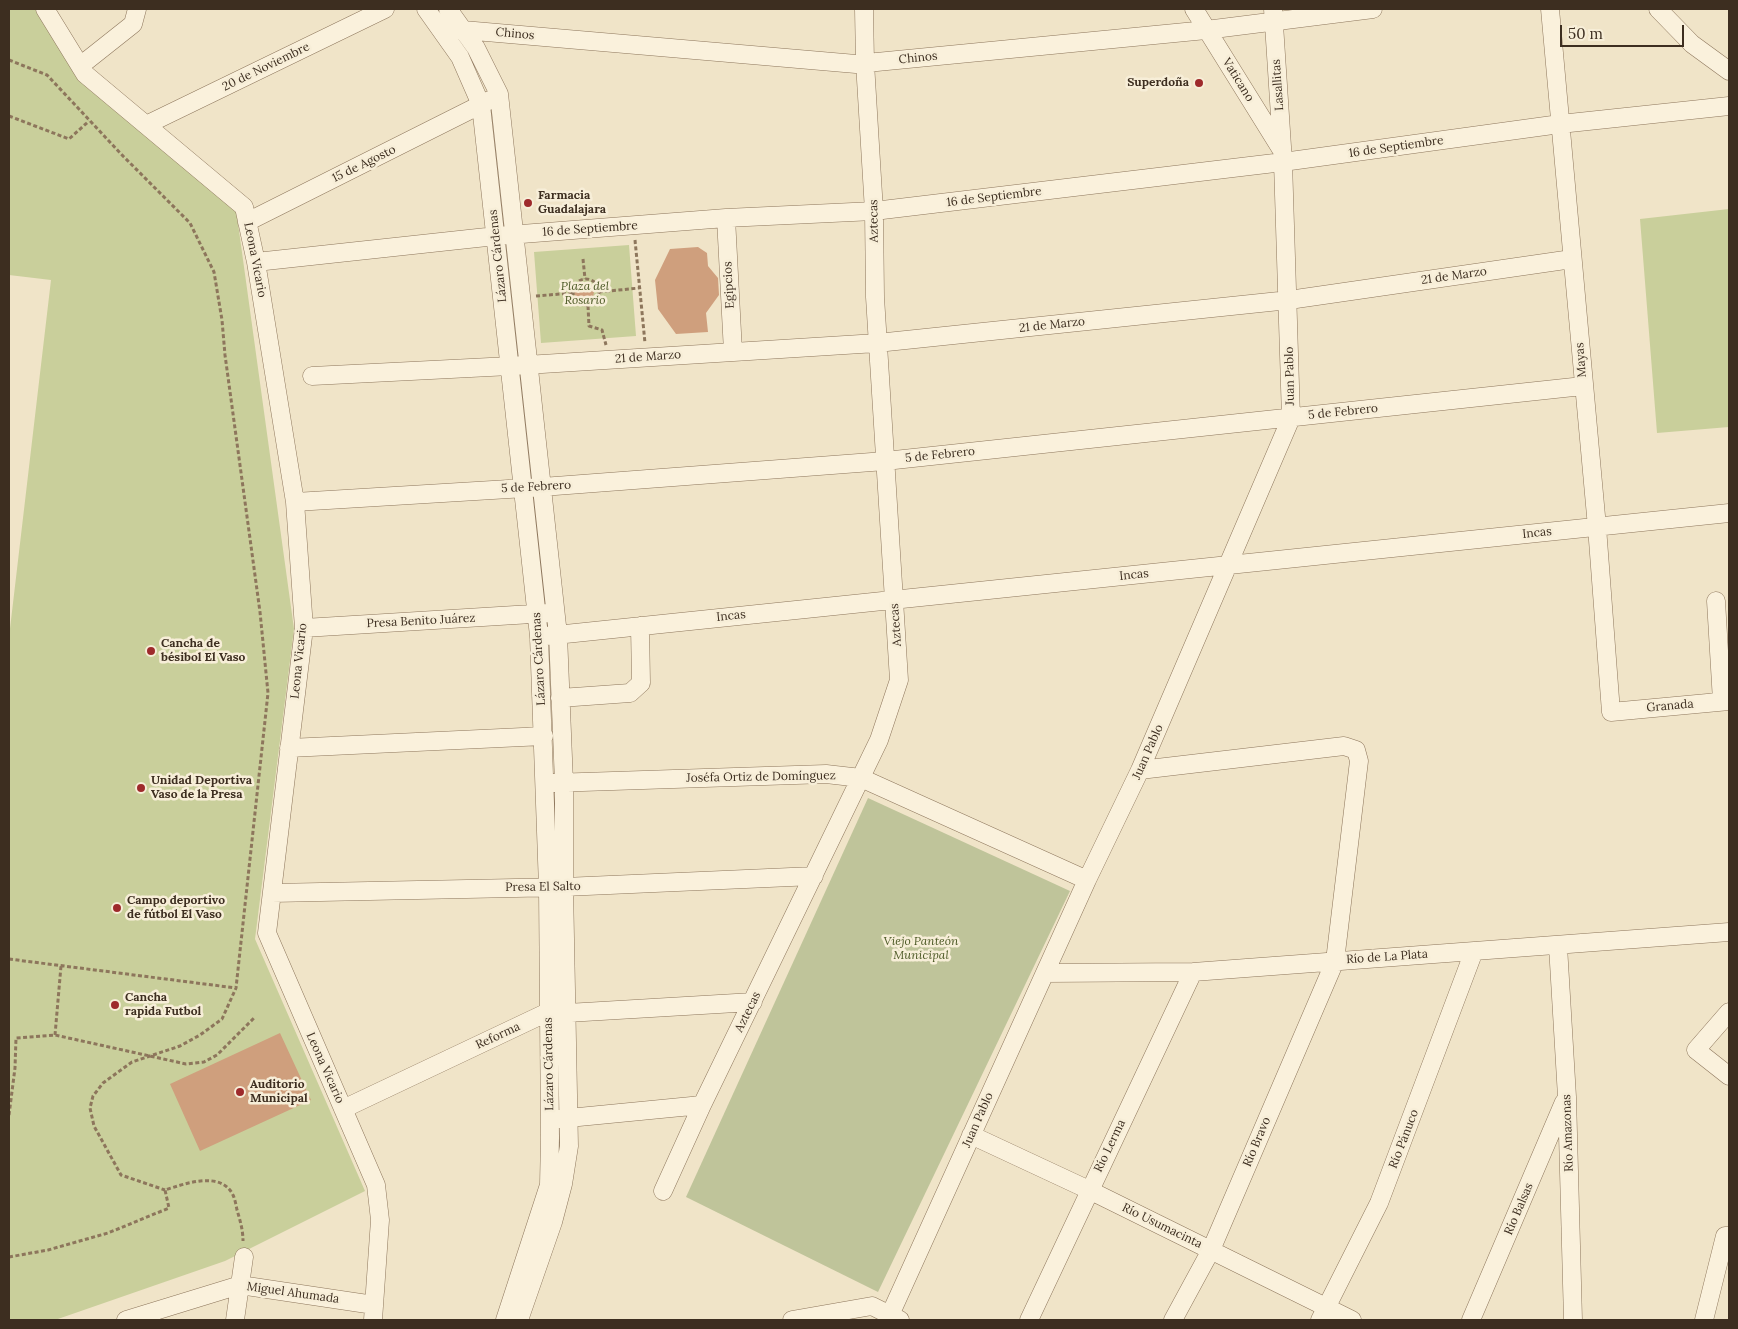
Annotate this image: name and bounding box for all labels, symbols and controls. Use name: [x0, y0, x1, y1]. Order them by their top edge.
scale bar: [1563, 15, 1687, 47]
text: 50 m: [1568, 24, 1603, 43]
street label: Chinos: [495, 25, 535, 43]
street label: 20 de Noviembre: [220, 40, 312, 94]
street label: Chinos: [898, 49, 938, 67]
street label: Vaticano: [1219, 56, 1257, 104]
street label: Lasallitas: [1269, 59, 1287, 111]
place label: Superdoña: [1127, 76, 1189, 90]
marker: Superdoña: [1193, 77, 1205, 89]
street label: 16 de Septiembre: [1348, 133, 1444, 161]
street label: 15 de Agosto: [330, 142, 398, 186]
street label: 16 de Septiembre: [946, 184, 1042, 210]
place label: Farmacia Guadalajara: [538, 189, 606, 217]
marker: Farmacia Guadalajara: [522, 197, 534, 209]
street label: Aztecas: [866, 199, 882, 243]
street label: Lázaro Cárdenas: [486, 209, 510, 303]
street label: 16 de Septiembre: [542, 218, 638, 240]
street label: Leona Vicario: [241, 221, 269, 299]
street label: Egipcios: [721, 261, 737, 309]
street label: 21 de Marzo: [1420, 264, 1488, 288]
park label: Plaza del Rosario: [561, 280, 609, 308]
street label: 21 de Marzo: [1018, 314, 1086, 336]
street label: Mayas: [1572, 342, 1590, 378]
street label: Juan Pablo: [1282, 346, 1298, 406]
street label: 21 de Marzo: [614, 348, 682, 366]
street label: 5 de Febrero: [1307, 401, 1379, 423]
street label: 5 de Febrero: [904, 444, 976, 466]
street label: 5 de Febrero: [501, 478, 571, 496]
street label: Incas: [1522, 524, 1552, 542]
street label: Incas: [1119, 566, 1149, 584]
street label: Aztecas: [887, 603, 905, 647]
street label: Incas: [716, 607, 746, 625]
street label: Presa Benito Juárez: [366, 611, 476, 631]
street label: Lázaro Cárdenas: [529, 612, 549, 706]
street label: Leona Vicario: [288, 622, 310, 700]
place label: Cancha de bésibol El Vaso: [161, 637, 245, 665]
marker: Cancha de bésibol El Vaso: [145, 645, 157, 657]
street label: Granada: [1646, 697, 1694, 715]
street label: Juan Pablo: [1129, 722, 1167, 782]
street label: Joséfa Ortiz de Domínguez: [686, 768, 836, 786]
place label: Unidad Deportiva Vaso de la Presa: [151, 774, 252, 802]
marker: Unidad Deportiva Vaso de la Presa: [135, 782, 147, 794]
street label: Presa El Salto: [505, 879, 581, 895]
place label: Campo deportivo de fútbol El Vaso: [127, 894, 225, 922]
marker: Campo deportivo de fútbol El Vaso: [111, 902, 123, 914]
park label: Viejo Panteón Municipal: [884, 935, 958, 963]
street label: Río de La Plata: [1346, 947, 1428, 967]
street label: Aztecas: [732, 989, 764, 1035]
place label: Cancha rapida Futbol: [125, 991, 201, 1019]
marker: Cancha rapida Futbol: [109, 999, 121, 1011]
street label: Lázaro Cárdenas: [541, 1017, 557, 1111]
street label: Reforma: [474, 1020, 522, 1052]
street label: Leona Vicario: [303, 1030, 347, 1106]
place label: Auditorio Municipal: [250, 1078, 308, 1106]
marker: Auditorio Municipal: [234, 1086, 246, 1098]
street label: Juan Pablo: [959, 1090, 997, 1150]
street label: Río Amazonas: [1559, 1094, 1577, 1172]
street label: Río Pánuco: [1386, 1107, 1422, 1171]
street label: Río Bravo: [1240, 1115, 1274, 1169]
street label: Río Lerma: [1091, 1117, 1129, 1175]
street label: Río Balsas: [1502, 1181, 1536, 1237]
street label: Río Usumacinta: [1120, 1200, 1204, 1252]
street label: Miguel Ahumada: [246, 1279, 340, 1307]

